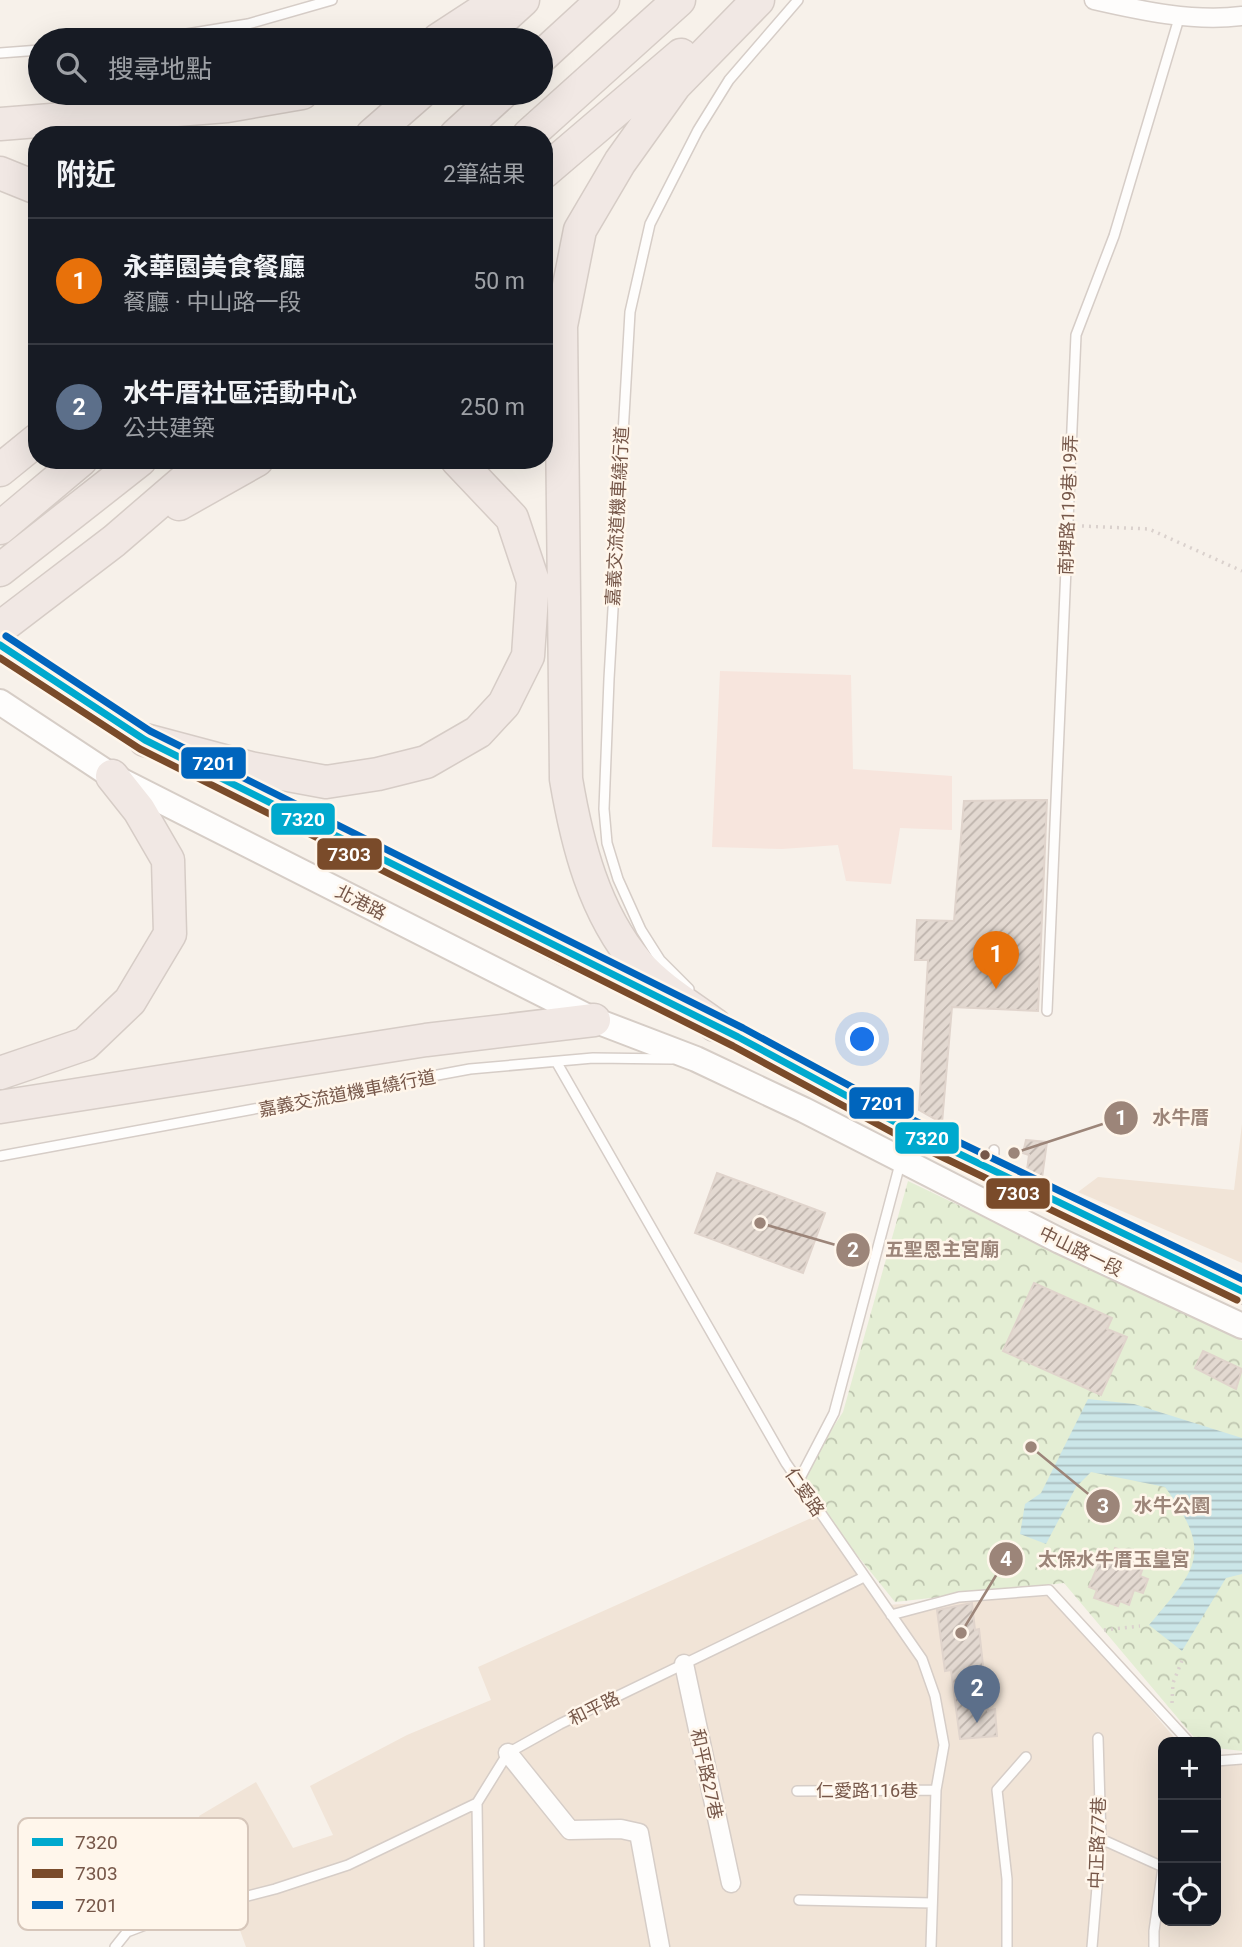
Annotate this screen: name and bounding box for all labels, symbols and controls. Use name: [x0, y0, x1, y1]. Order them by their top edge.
search box: [28, 28, 553, 105]
icon: search: [52, 48, 90, 86]
text: 搜尋地點: [108, 54, 212, 84]
text: 附近: [56, 157, 116, 192]
text: 2筆結果: [443, 161, 525, 188]
text: 永華園美食餐廳: [123, 252, 305, 282]
text: 1: [72, 268, 86, 295]
text: 50 m: [473, 268, 525, 295]
text: 餐廳 · 中山路一段: [123, 289, 301, 316]
text: 水牛厝社區活動中心: [123, 378, 357, 408]
text: 2: [72, 394, 86, 421]
text: 250 m: [460, 394, 525, 421]
text: 公共建築: [123, 415, 215, 442]
street label: 嘉義交流道機車繞行道: [602, 426, 632, 606]
street label: 南埤路119巷19弄: [1055, 434, 1081, 576]
line badge: 7201: [180, 746, 247, 780]
text: 7201: [192, 752, 236, 775]
line badge: 7320: [270, 802, 336, 836]
text: 7320: [281, 808, 325, 831]
line badge: 7303: [316, 837, 383, 871]
text: 7303: [327, 843, 371, 866]
street label: 北港路: [332, 880, 390, 924]
pin: 1: [973, 931, 1019, 989]
your location: [845, 1022, 879, 1056]
street label: 嘉義交流道機車繞行道: [257, 1066, 437, 1120]
line badge: 7201: [848, 1086, 915, 1120]
text: 7201: [860, 1092, 904, 1115]
callout: 水牛厝: [1103, 1098, 1223, 1138]
text: 1: [1115, 1106, 1127, 1130]
text: 水牛厝: [1152, 1106, 1210, 1129]
line badge: 7320: [894, 1121, 960, 1155]
text: 7320: [905, 1127, 949, 1150]
unlabelled marker: [978, 1148, 992, 1162]
line badge: 7303: [985, 1177, 1051, 1210]
text: 7303: [996, 1182, 1040, 1205]
street label: 中山路一段: [1036, 1222, 1126, 1280]
callout: 五聖恩主宮廟: [836, 1230, 1013, 1270]
text: 2: [847, 1238, 859, 1262]
text: 五聖恩主宮廟: [885, 1238, 999, 1261]
street label: 仁愛路: [781, 1464, 829, 1520]
callout: 水牛公園: [1085, 1486, 1224, 1526]
text: 3: [1097, 1494, 1109, 1518]
text: 水牛公園: [1134, 1494, 1210, 1517]
callout: 太保水牛厝玉皇宮: [989, 1539, 1204, 1579]
text: 4: [1000, 1547, 1012, 1571]
text: 太保水牛厝玉皇宮: [1038, 1548, 1190, 1571]
pin: 2: [954, 1665, 1000, 1723]
street label: 和平路: [565, 1687, 623, 1729]
street label: 和平路27巷: [687, 1727, 727, 1821]
map controls: [1158, 1737, 1221, 1926]
button: +: [1158, 1737, 1221, 1800]
street label: 仁愛路116巷: [816, 1780, 918, 1801]
street label: 中正路77巷: [1085, 1797, 1109, 1889]
button: −: [1158, 1800, 1221, 1863]
legend: [18, 1818, 248, 1930]
text: 7320: [75, 1831, 118, 1854]
text: 7303: [75, 1862, 118, 1885]
button: locate: [1158, 1863, 1221, 1926]
text: 7201: [75, 1894, 118, 1917]

